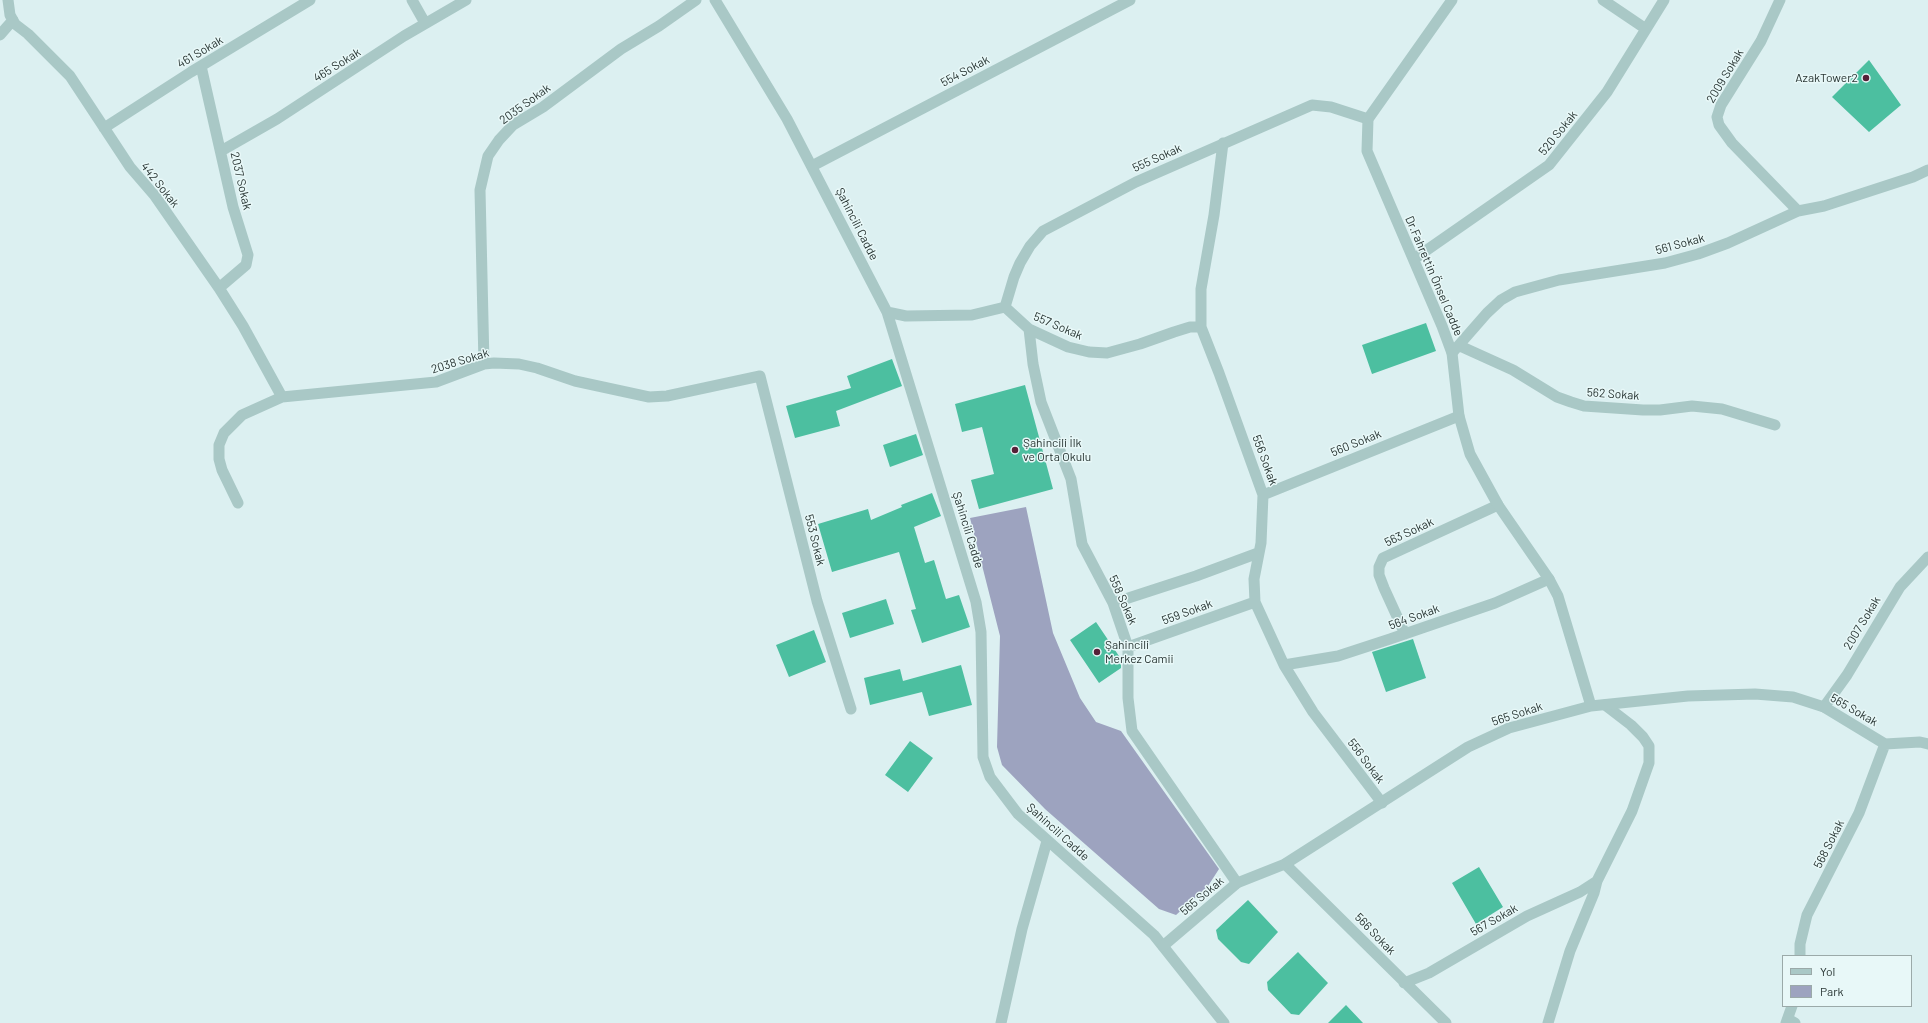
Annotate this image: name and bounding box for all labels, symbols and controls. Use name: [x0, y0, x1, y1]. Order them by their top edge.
street label: 461 Sokak: [175, 33, 225, 71]
street label: 465 Sokak: [311, 45, 363, 85]
street label: 2009 Sokak: [1703, 46, 1747, 106]
street label: 554 Sokak: [938, 52, 992, 90]
place label: AzakTower2: [1795, 71, 1858, 85]
marker: AzakTower2: [1861, 73, 1871, 83]
street label: 2035 Sokak: [497, 81, 553, 127]
street label: 520 Sokak: [1536, 108, 1580, 158]
street label: 555 Sokak: [1130, 141, 1184, 175]
street label: 2037 Sokak: [227, 151, 255, 211]
street label: 442 Sokak: [138, 159, 182, 211]
street label: Şahincili Cadde: [833, 185, 881, 263]
street label: Dr.Fahrettin Önsel Cadde: [1402, 214, 1466, 338]
street label: 561 Sokak: [1654, 231, 1706, 257]
street label: 557 Sokak: [1031, 309, 1085, 343]
street label: 2038 Sokak: [429, 345, 491, 377]
street label: 562 Sokak: [1586, 385, 1640, 403]
street label: 560 Sokak: [1329, 426, 1383, 460]
street label: 556 Sokak: [1249, 433, 1281, 487]
place label: Şahincili İlk ve Orta Okulu: [1023, 436, 1091, 464]
marker: Şahincili İlk ve Orta Okulu: [1010, 445, 1020, 455]
street label: Şahincili Cadde: [950, 490, 986, 570]
street label: 553 Sokak: [802, 513, 828, 567]
street label: 563 Sokak: [1382, 514, 1436, 550]
street label: 558 Sokak: [1106, 573, 1140, 627]
street label: 2007 Sokak: [1840, 594, 1884, 652]
street label: 559 Sokak: [1160, 596, 1214, 628]
street label: 564 Sokak: [1387, 601, 1441, 633]
place label: Şahincili Merkez Camii: [1105, 638, 1174, 666]
marker: Şahincili Merkez Camii: [1092, 647, 1102, 657]
street label: 565 Sokak: [1828, 691, 1880, 729]
street label: 565 Sokak: [1490, 699, 1544, 729]
street label: 556 Sokak: [1344, 736, 1388, 786]
street label: Şahincili Cadde: [1024, 800, 1092, 864]
street label: 568 Sokak: [1811, 817, 1847, 871]
street label: 565 Sokak: [1177, 874, 1227, 918]
street label: 567 Sokak: [1468, 901, 1520, 939]
street label: 566 Sokak: [1352, 910, 1398, 958]
legend: [1782, 955, 1912, 1007]
text: Yol: [1820, 964, 1835, 978]
text: Park: [1820, 984, 1844, 998]

